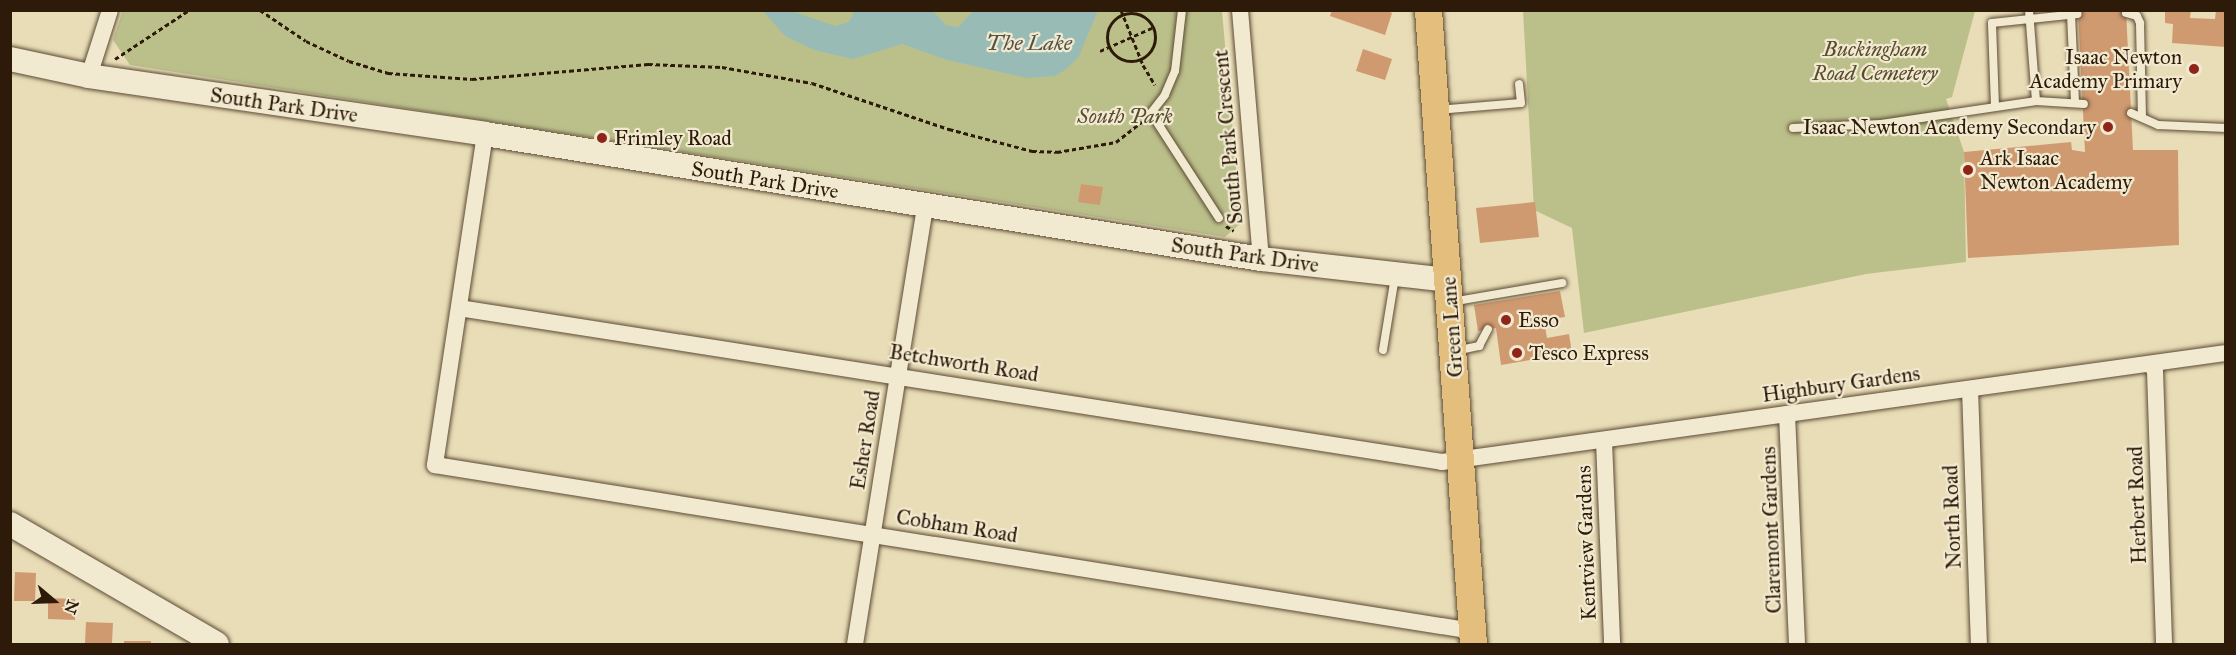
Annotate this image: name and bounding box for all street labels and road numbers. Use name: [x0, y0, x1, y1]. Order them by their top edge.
street label: South Park Crescent: [1208, 49, 1248, 225]
street label: South Park Drive: [209, 82, 359, 128]
street label: South Park Drive: [690, 156, 840, 204]
street label: South Park Drive: [1170, 232, 1320, 278]
street label: Green Lane: [1436, 276, 1468, 378]
street label: Betchworth Road: [888, 339, 1040, 387]
street label: Highbury Gardens: [1760, 360, 1922, 408]
street label: Esher Road: [845, 389, 885, 491]
street label: Claremont Gardens: [1755, 446, 1787, 614]
street label: Herbert Road: [2122, 446, 2152, 564]
street label: North Road: [1938, 464, 1966, 570]
street label: Kentview Gardens: [1571, 465, 1601, 621]
street label: Cobham Road: [894, 504, 1020, 548]

